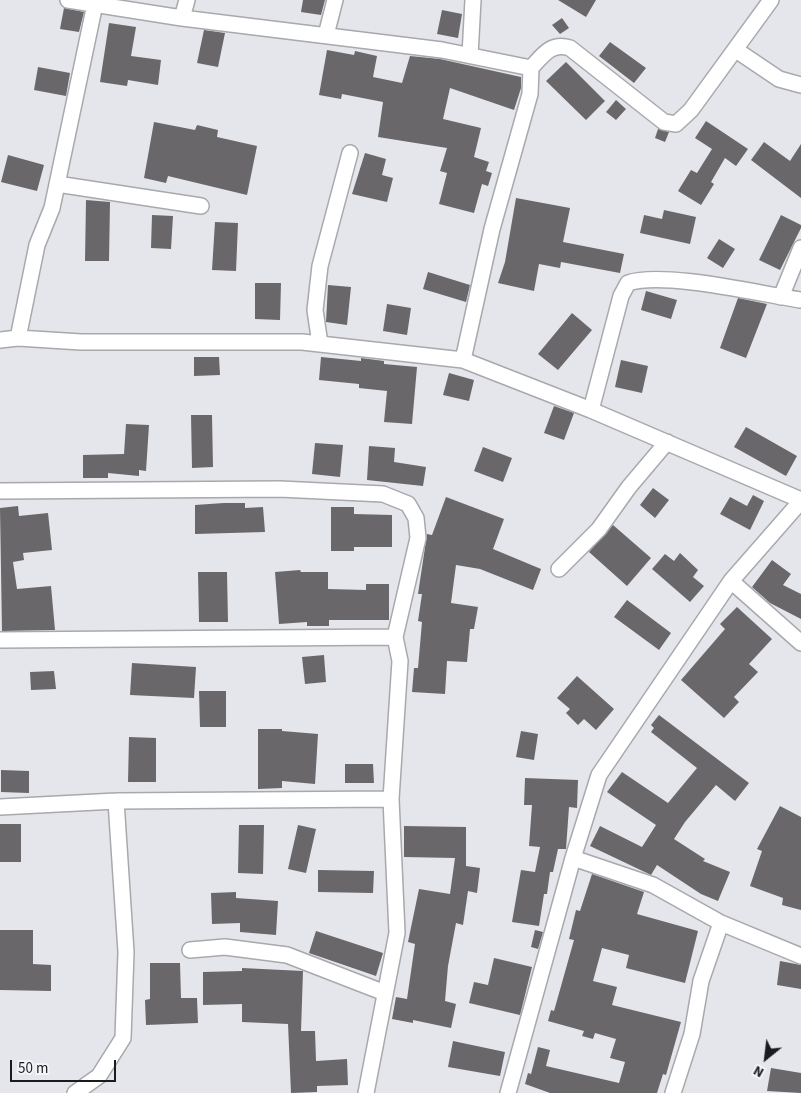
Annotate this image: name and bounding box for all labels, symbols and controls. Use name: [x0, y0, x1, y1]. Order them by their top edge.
north arrow: [741, 1033, 791, 1083]
scale bar: [12, 1050, 119, 1082]
text: 50 m: [18, 1058, 48, 1079]
text: N: [750, 1060, 768, 1082]

